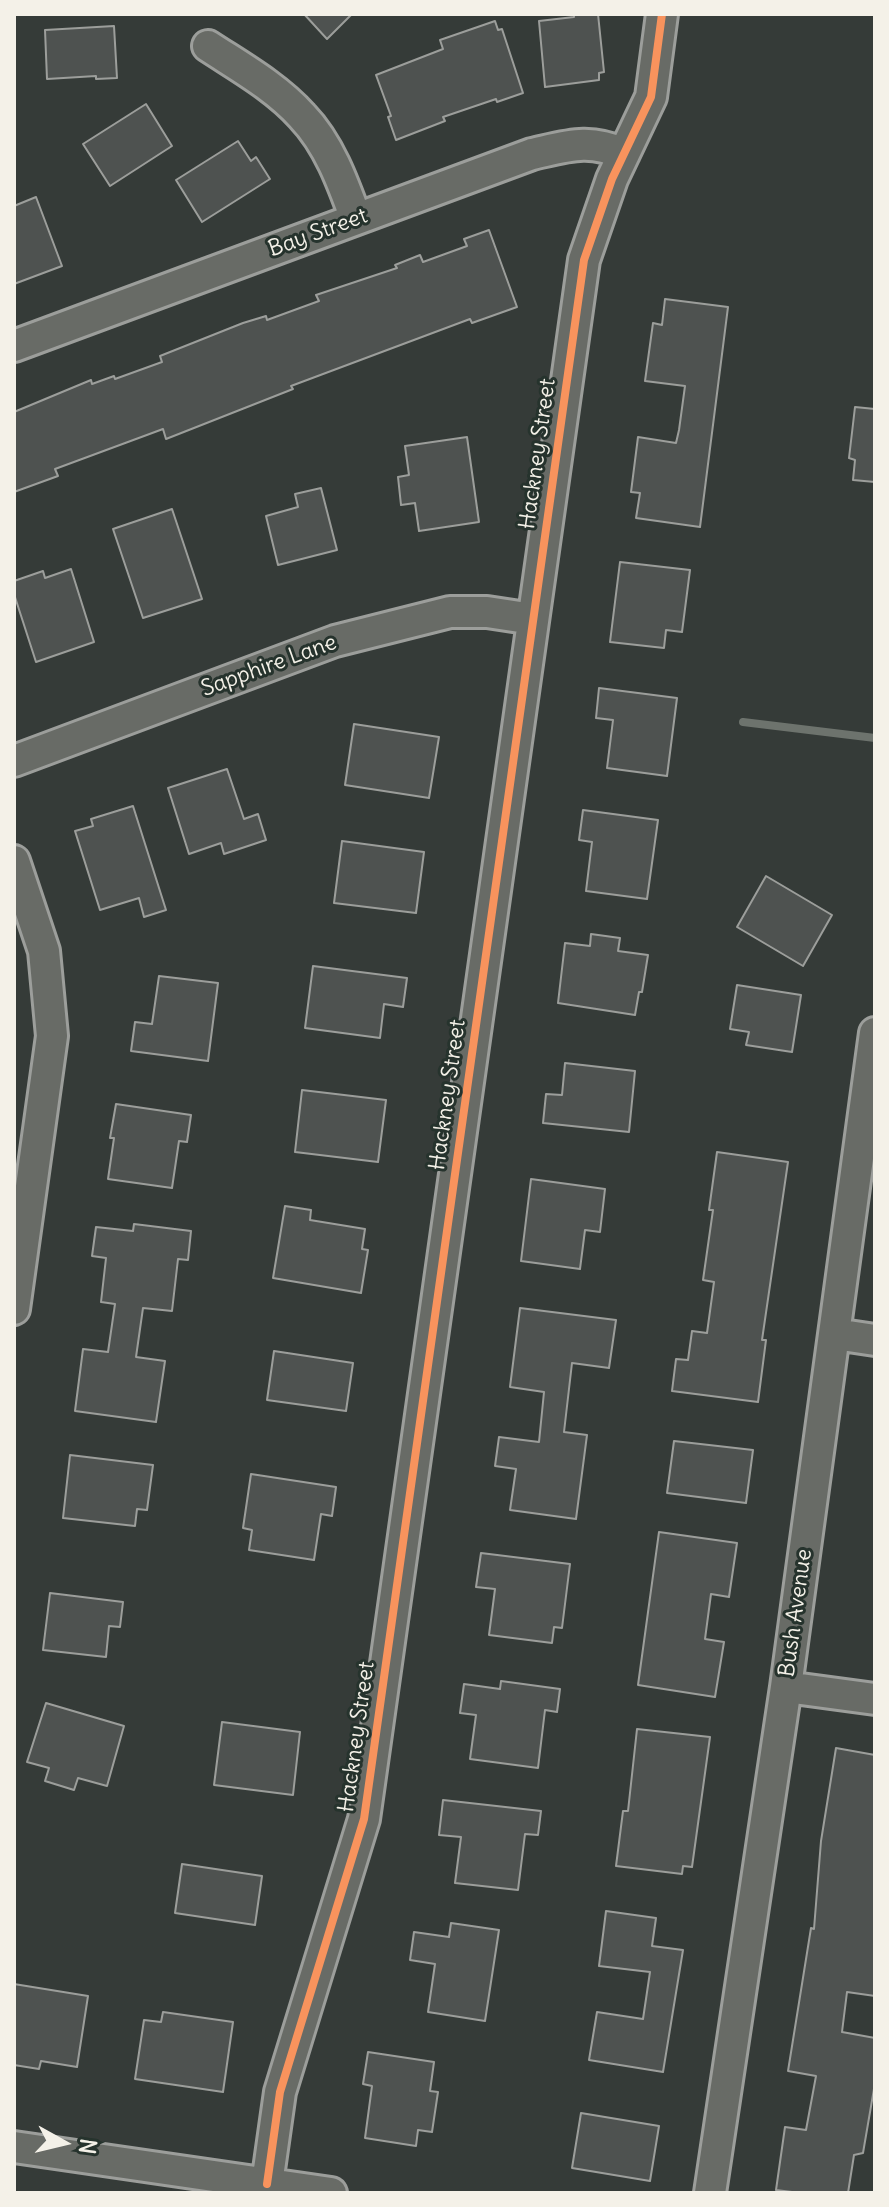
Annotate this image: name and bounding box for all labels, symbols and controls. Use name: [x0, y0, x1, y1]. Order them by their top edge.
street label: Bay Street: [265, 203, 371, 263]
street label: Hackney Street: [514, 377, 562, 531]
street label: Sapphire Lane: [198, 629, 340, 703]
street label: Hackney Street: [424, 1018, 472, 1172]
street label: Bush Avenue: [774, 1547, 818, 1679]
street label: Hackney Street: [333, 1660, 381, 1814]
north arrow: [24, 2103, 104, 2183]
text: N: [73, 2137, 103, 2156]

